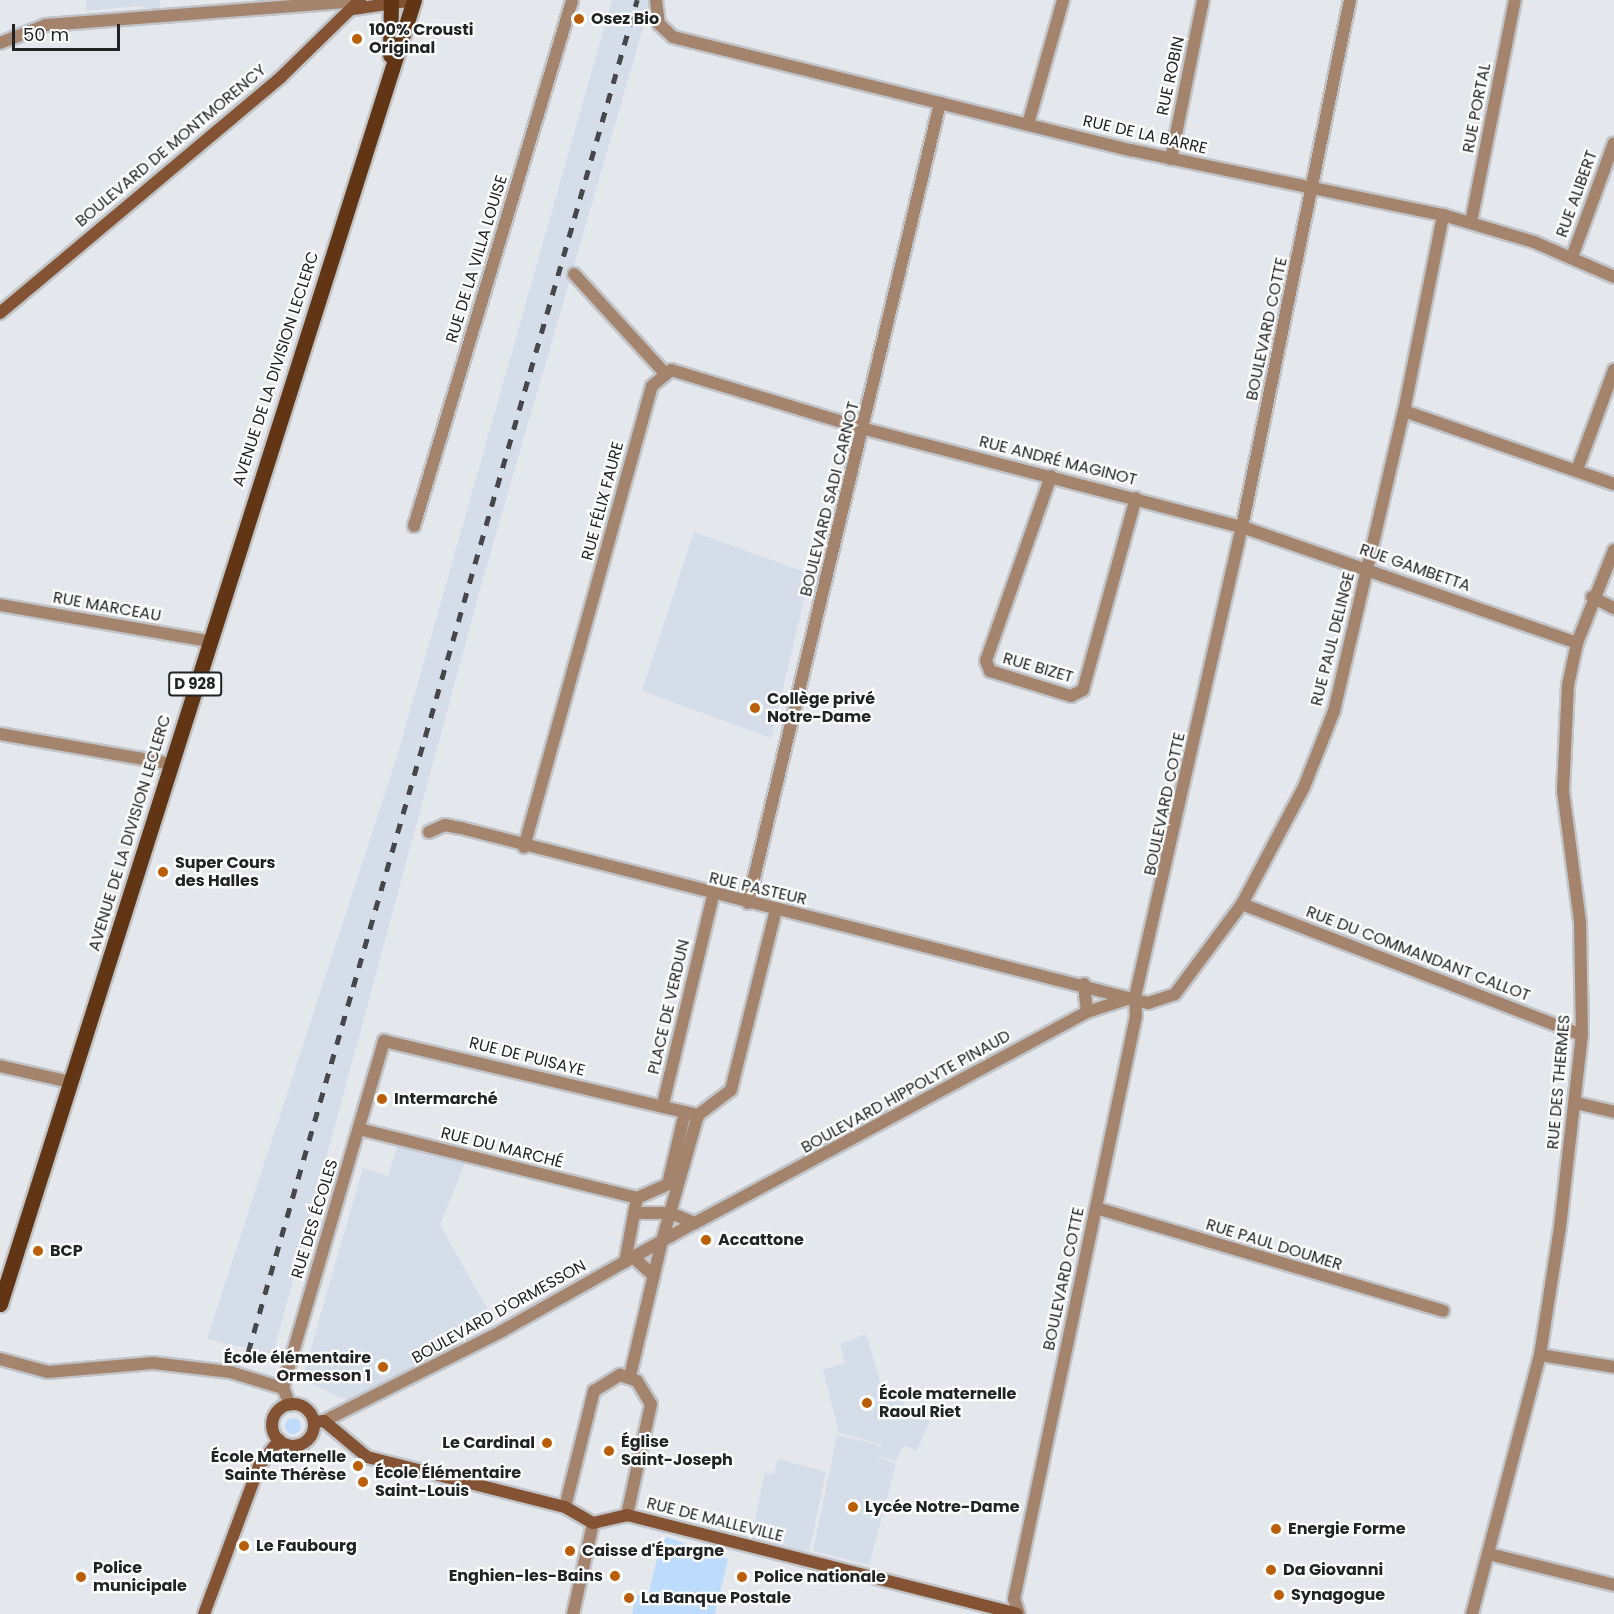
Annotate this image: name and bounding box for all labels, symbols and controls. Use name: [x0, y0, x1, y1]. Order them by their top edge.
place label: Osez Bio: [591, 9, 659, 29]
scale bar: [15, 12, 123, 50]
marker: Osez Bio: [572, 12, 586, 26]
place label: 100% Crousti Original: [369, 20, 473, 58]
text: 50 m: [23, 22, 69, 47]
marker: 100% Crousti Original: [350, 32, 364, 46]
street label: RUE ROBIN: [1153, 35, 1189, 117]
street label: BOULEVARD DE MONTMORENCY: [72, 61, 270, 231]
street label: RUE PORTAL: [1459, 62, 1495, 154]
street label: RUE DE LA BARRE: [1081, 111, 1209, 159]
street label: RUE ALIBERT: [1552, 148, 1602, 240]
street label: RUE DE LA VILLA LOUISE: [442, 173, 512, 345]
street label: AVENUE DE LA DIVISION LECLERC: [229, 249, 323, 489]
street label: BOULEVARD COTTE: [1242, 256, 1292, 402]
street label: BOULEVARD SADI CARNOT: [796, 400, 864, 598]
street label: RUE ANDRÉ MAGINOT: [977, 432, 1139, 490]
street label: RUE FÉLIX FAURE: [578, 440, 628, 562]
street label: RUE GAMBETTA: [1357, 540, 1473, 596]
street label: RUE PAUL DELINGE: [1307, 570, 1359, 708]
street label: RUE MARCEAU: [51, 588, 163, 626]
street label: RUE BIZET: [1001, 649, 1075, 687]
road number: D 928: [168, 672, 222, 696]
place label: Collège privé Notre-Dame: [767, 689, 875, 727]
marker: Collège privé Notre-Dame: [748, 701, 762, 715]
street label: AVENUE DE LA DIVISION LECLERC: [85, 712, 175, 954]
street label: BOULEVARD COTTE: [1140, 731, 1190, 877]
place label: Super Cours des Halles: [175, 853, 276, 891]
marker: Super Cours des Halles: [156, 865, 170, 879]
street label: RUE PASTEUR: [707, 868, 809, 910]
street label: RUE DU COMMANDANT CALLOT: [1303, 902, 1533, 1006]
street label: PLACE DE VERDUN: [644, 938, 694, 1076]
street label: RUE DES THERMES: [1544, 1014, 1574, 1150]
street label: BOULEVARD HIPPOLYTE PINAUD: [798, 1026, 1014, 1158]
street label: RUE DE PUISAYE: [467, 1033, 587, 1081]
place label: Intermarché: [394, 1089, 498, 1109]
marker: Intermarché: [375, 1092, 389, 1106]
street label: RUE DU MARCHÉ: [439, 1124, 565, 1172]
street label: RUE DES ÉCOLES: [288, 1157, 342, 1281]
street label: BOULEVARD COTTE: [1039, 1206, 1089, 1352]
street label: RUE PAUL DOUMER: [1204, 1215, 1344, 1275]
place label: Accattone: [718, 1230, 804, 1250]
marker: Accattone: [699, 1233, 713, 1247]
place label: BCP: [50, 1241, 83, 1261]
marker: BCP: [31, 1244, 45, 1258]
street label: BOULEVARD D'ORMESSON: [409, 1256, 589, 1368]
place label: École élémentaire Ormesson 1: [224, 1348, 371, 1386]
marker: École élémentaire Ormesson 1: [376, 1360, 390, 1374]
place label: École maternelle Raoul Riet: [879, 1384, 1016, 1422]
marker: École maternelle Raoul Riet: [860, 1396, 874, 1410]
place label: Église Saint-Joseph: [621, 1432, 733, 1470]
place label: Le Cardinal: [442, 1433, 535, 1453]
marker: Le Cardinal: [540, 1436, 554, 1450]
marker: Église Saint-Joseph: [602, 1444, 616, 1458]
place label: École Maternelle Sainte Thérèse: [211, 1447, 346, 1485]
marker: École Maternelle Sainte Thérèse: [351, 1459, 365, 1473]
place label: École Élémentaire Saint-Louis: [375, 1463, 521, 1501]
marker: École Élémentaire Saint-Louis: [356, 1475, 370, 1489]
street label: RUE DE MALLEVILLE: [645, 1494, 785, 1546]
place label: Lycée Notre-Dame: [865, 1497, 1020, 1517]
marker: Lycée Notre-Dame: [846, 1500, 860, 1514]
place label: Energie Forme: [1288, 1519, 1406, 1539]
marker: Energie Forme: [1269, 1522, 1283, 1536]
place label: Le Faubourg: [256, 1536, 357, 1556]
marker: Le Faubourg: [237, 1539, 251, 1553]
place label: Caisse d'Épargne: [582, 1541, 724, 1561]
marker: Caisse d'Épargne: [563, 1544, 577, 1558]
place label: Police municipale: [93, 1558, 187, 1596]
place label: Da Giovanni: [1283, 1560, 1383, 1580]
marker: Da Giovanni: [1264, 1563, 1278, 1577]
place label: Enghien-les-Bains: [449, 1566, 603, 1586]
place label: Police nationale: [754, 1567, 886, 1587]
marker: Enghien-les-Bains: [608, 1569, 622, 1583]
marker: Police municipale: [74, 1570, 88, 1584]
marker: Police nationale: [735, 1570, 749, 1584]
place label: Synagogue: [1291, 1585, 1385, 1605]
place label: La Banque Postale: [641, 1588, 791, 1608]
marker: Synagogue: [1272, 1588, 1286, 1602]
marker: La Banque Postale: [622, 1591, 636, 1605]

